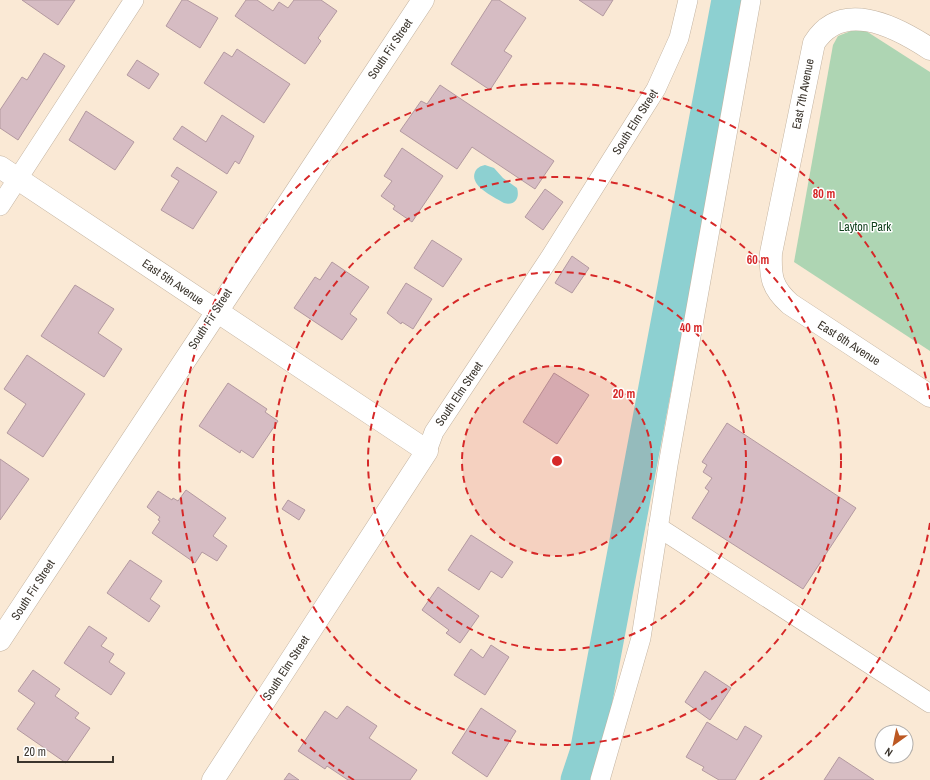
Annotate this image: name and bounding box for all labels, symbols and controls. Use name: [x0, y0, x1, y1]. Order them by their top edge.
street label: South Fir Street: [364, 16, 416, 82]
street label: East 7th Avenue: [788, 57, 818, 131]
street label: South Elm Street: [609, 86, 662, 158]
text: 80 m: [813, 186, 835, 202]
park label: Layton Park: [839, 219, 891, 235]
text: 60 m: [747, 252, 769, 268]
street label: East 5th Avenue: [139, 255, 207, 309]
street label: South Fir Street: [184, 285, 236, 352]
street label: East 6th Avenue: [815, 317, 883, 369]
text: 40 m: [680, 320, 702, 336]
street label: South Elm Street: [432, 358, 487, 429]
text: 20 m: [613, 386, 635, 402]
centre of rings: [550, 454, 564, 468]
street label: South Fir Street: [7, 556, 59, 623]
street label: South Elm Street: [259, 632, 313, 704]
north arrow: [874, 724, 914, 764]
scale bar: [18, 738, 113, 764]
text: 20 m: [24, 744, 46, 760]
text: N: [882, 745, 895, 760]

